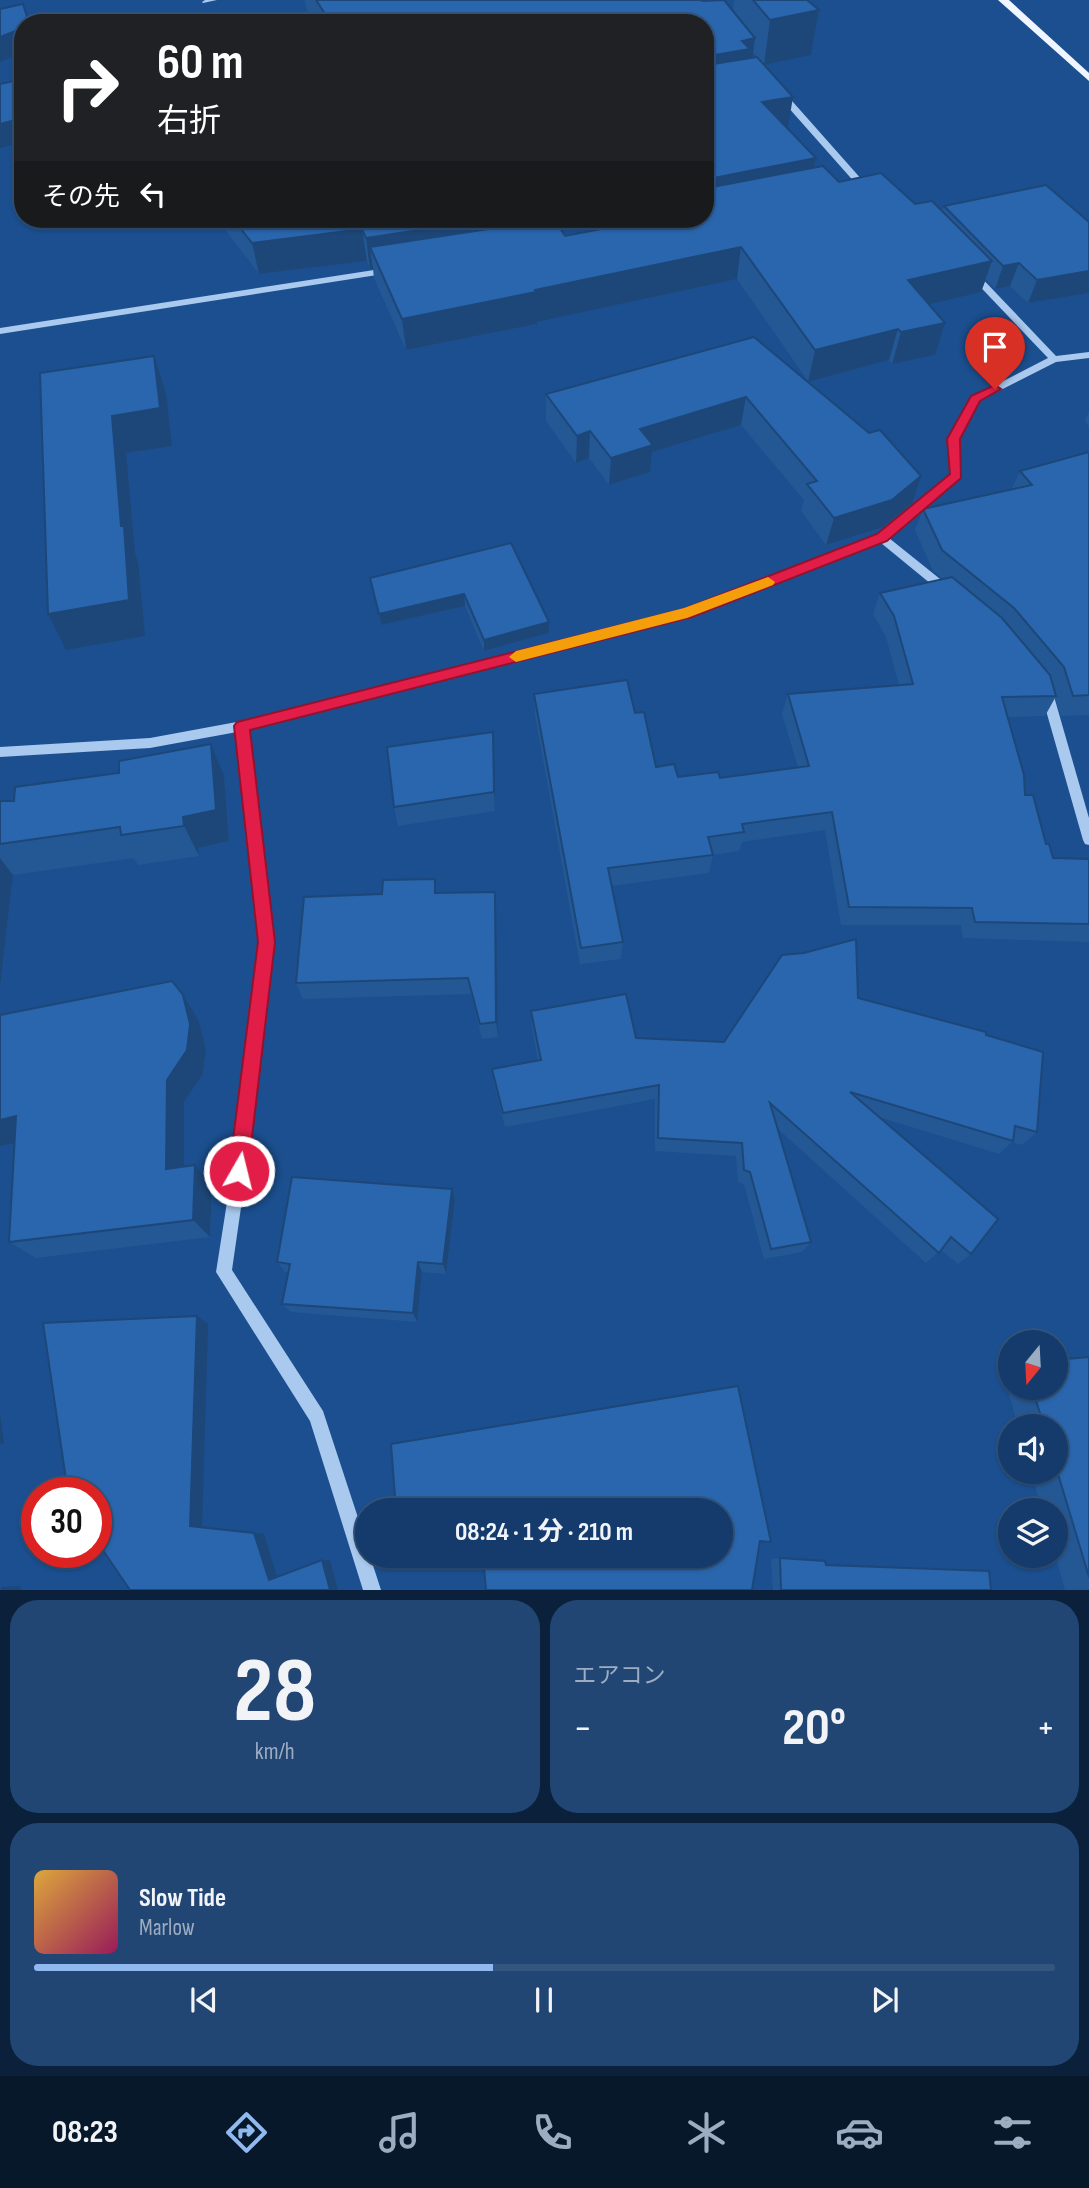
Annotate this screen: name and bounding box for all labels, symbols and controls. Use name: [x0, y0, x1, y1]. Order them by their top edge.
text: 60 m: [157, 34, 244, 93]
icon: right: [42, 42, 133, 133]
text: 右折: [157, 102, 221, 141]
icon: left: [134, 175, 172, 213]
text: その先: [42, 182, 120, 213]
pin: [965, 317, 1025, 389]
icon: arrive: [976, 328, 1014, 366]
position arrow: [202, 1134, 276, 1208]
north arrow: [998, 1330, 1068, 1400]
map controls: [998, 1330, 1068, 1568]
button: sound: [998, 1414, 1068, 1484]
speed limit sign: 30: [21, 1477, 112, 1568]
button: layers: [998, 1498, 1068, 1568]
text: 08:24 · 1 分 · 210 m: [455, 1517, 633, 1548]
text: 28: [233, 1638, 316, 1747]
text: エアコン: [574, 1662, 666, 1690]
text: 20°: [782, 1697, 846, 1760]
text: −: [574, 1706, 592, 1751]
text: +: [1036, 1706, 1055, 1751]
text: km/h: [255, 1738, 295, 1766]
text: Slow Tide: [139, 1883, 226, 1914]
text: Marlow: [139, 1914, 195, 1942]
icon: previous: [185, 1981, 223, 2019]
icon: pause: [525, 1981, 563, 2019]
icon: next: [866, 1981, 904, 2019]
icon: directions: [222, 2108, 271, 2157]
icon: music: [375, 2108, 424, 2157]
icon: phone: [528, 2108, 577, 2157]
icon: climate: [682, 2108, 731, 2157]
icon: car: [835, 2108, 884, 2157]
icon: filters: [988, 2108, 1037, 2157]
text: 08:23: [52, 2113, 118, 2152]

